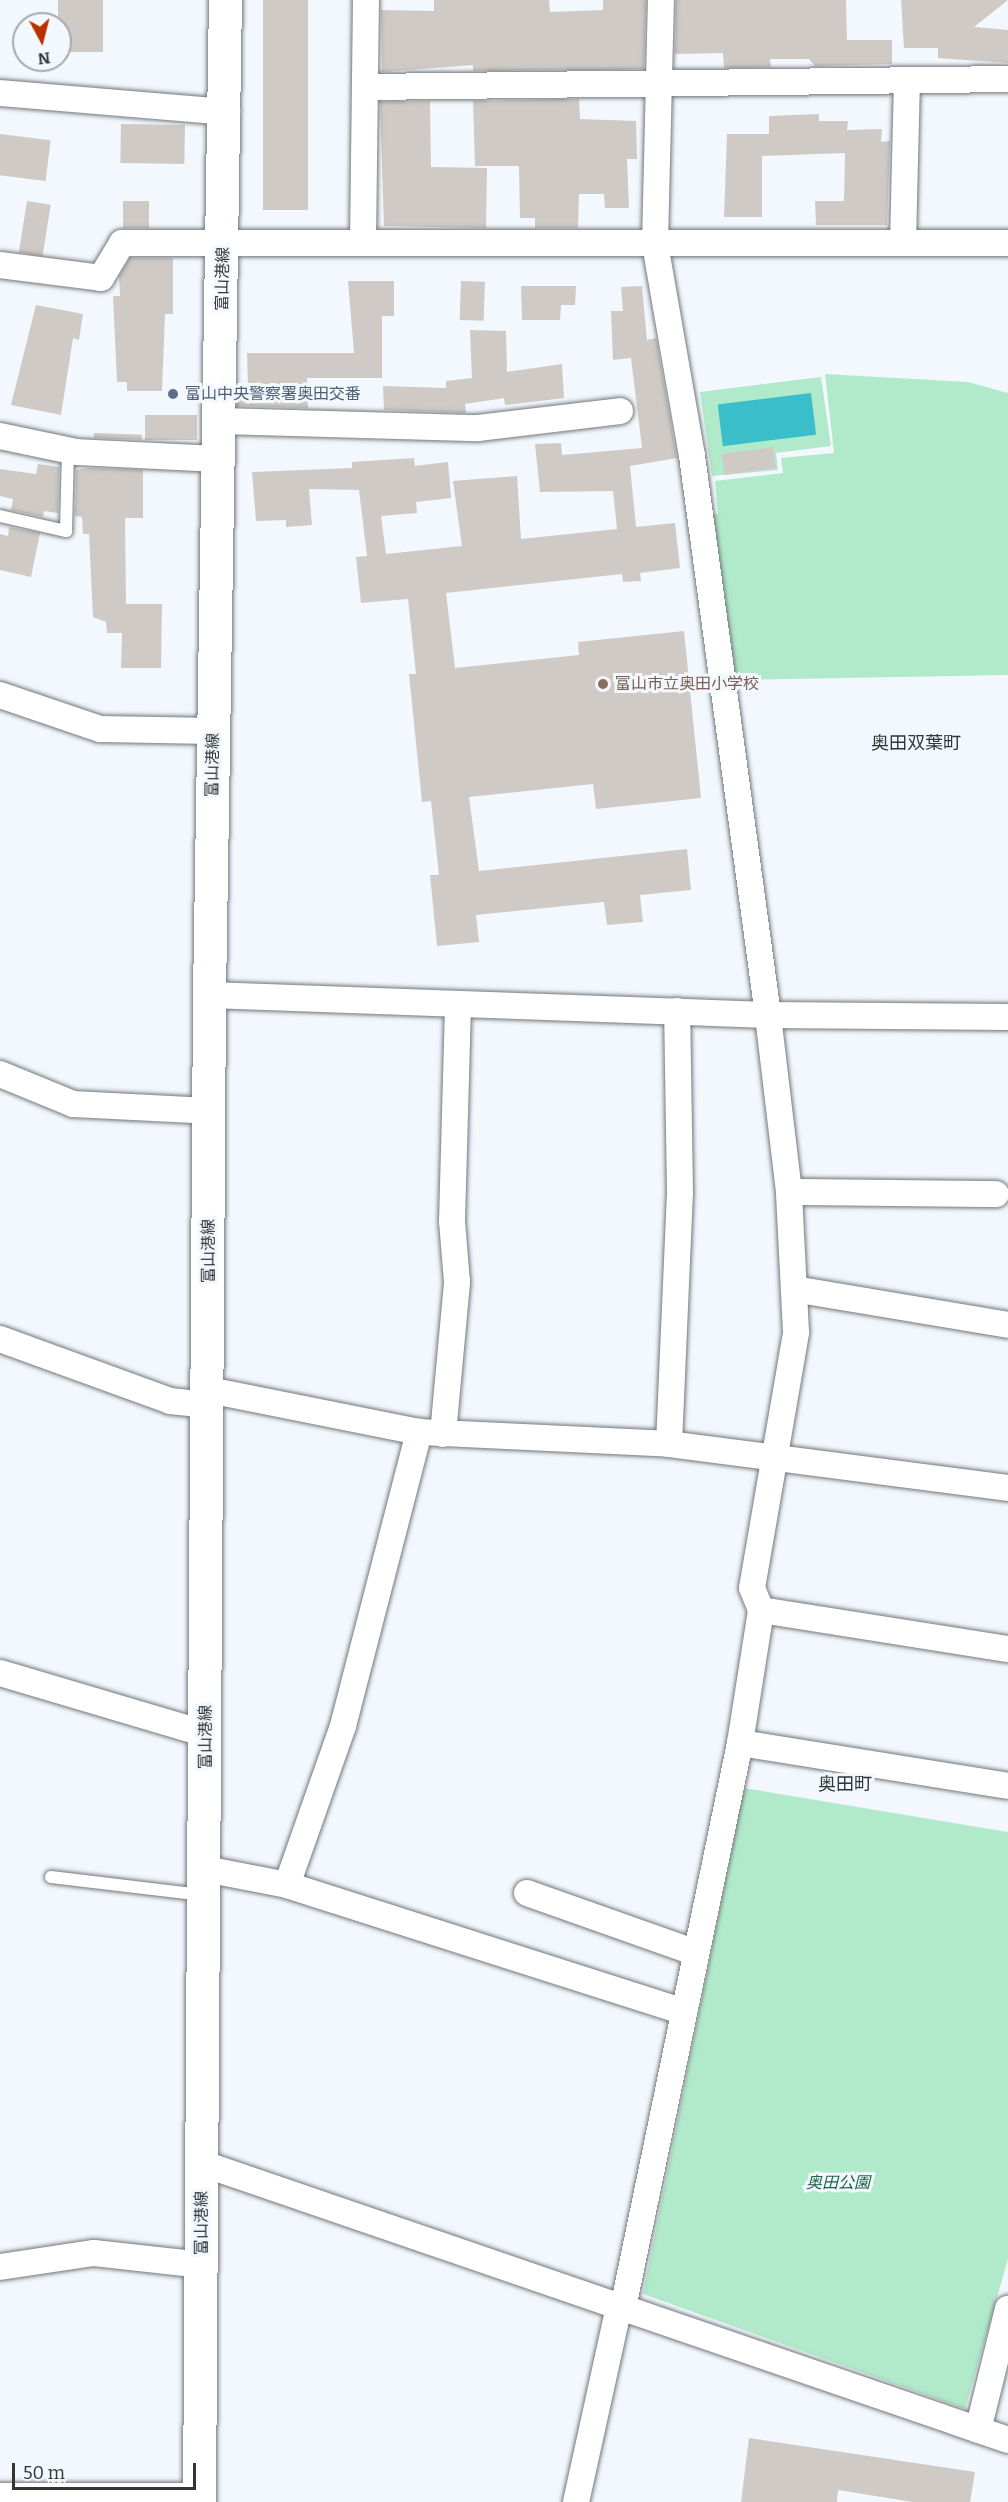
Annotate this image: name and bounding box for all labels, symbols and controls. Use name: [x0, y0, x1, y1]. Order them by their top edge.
north arrow: [12, 12, 72, 72]
text: N: [37, 48, 51, 69]
street label: 富山港線: [213, 247, 233, 311]
place label: 富山中央警察署奥田交番: [185, 384, 361, 404]
marker: 富山中央警察署奥田交番: [166, 387, 180, 401]
place label: 富山市立奥田小学校: [615, 674, 759, 694]
marker: 富山市立奥田小学校: [596, 677, 610, 691]
district label: 奥田双葉町: [871, 732, 961, 754]
street label: 富山港線: [203, 733, 223, 797]
street label: 富山港線: [199, 1219, 219, 1283]
street label: 富山港線: [196, 1705, 216, 1769]
district label: 奥田町: [818, 1773, 872, 1795]
park label: 奥田公園: [806, 2173, 870, 2193]
street label: 富山港線: [192, 2191, 212, 2255]
scale bar: [15, 2451, 200, 2489]
text: 50 m: [23, 2462, 65, 2484]

